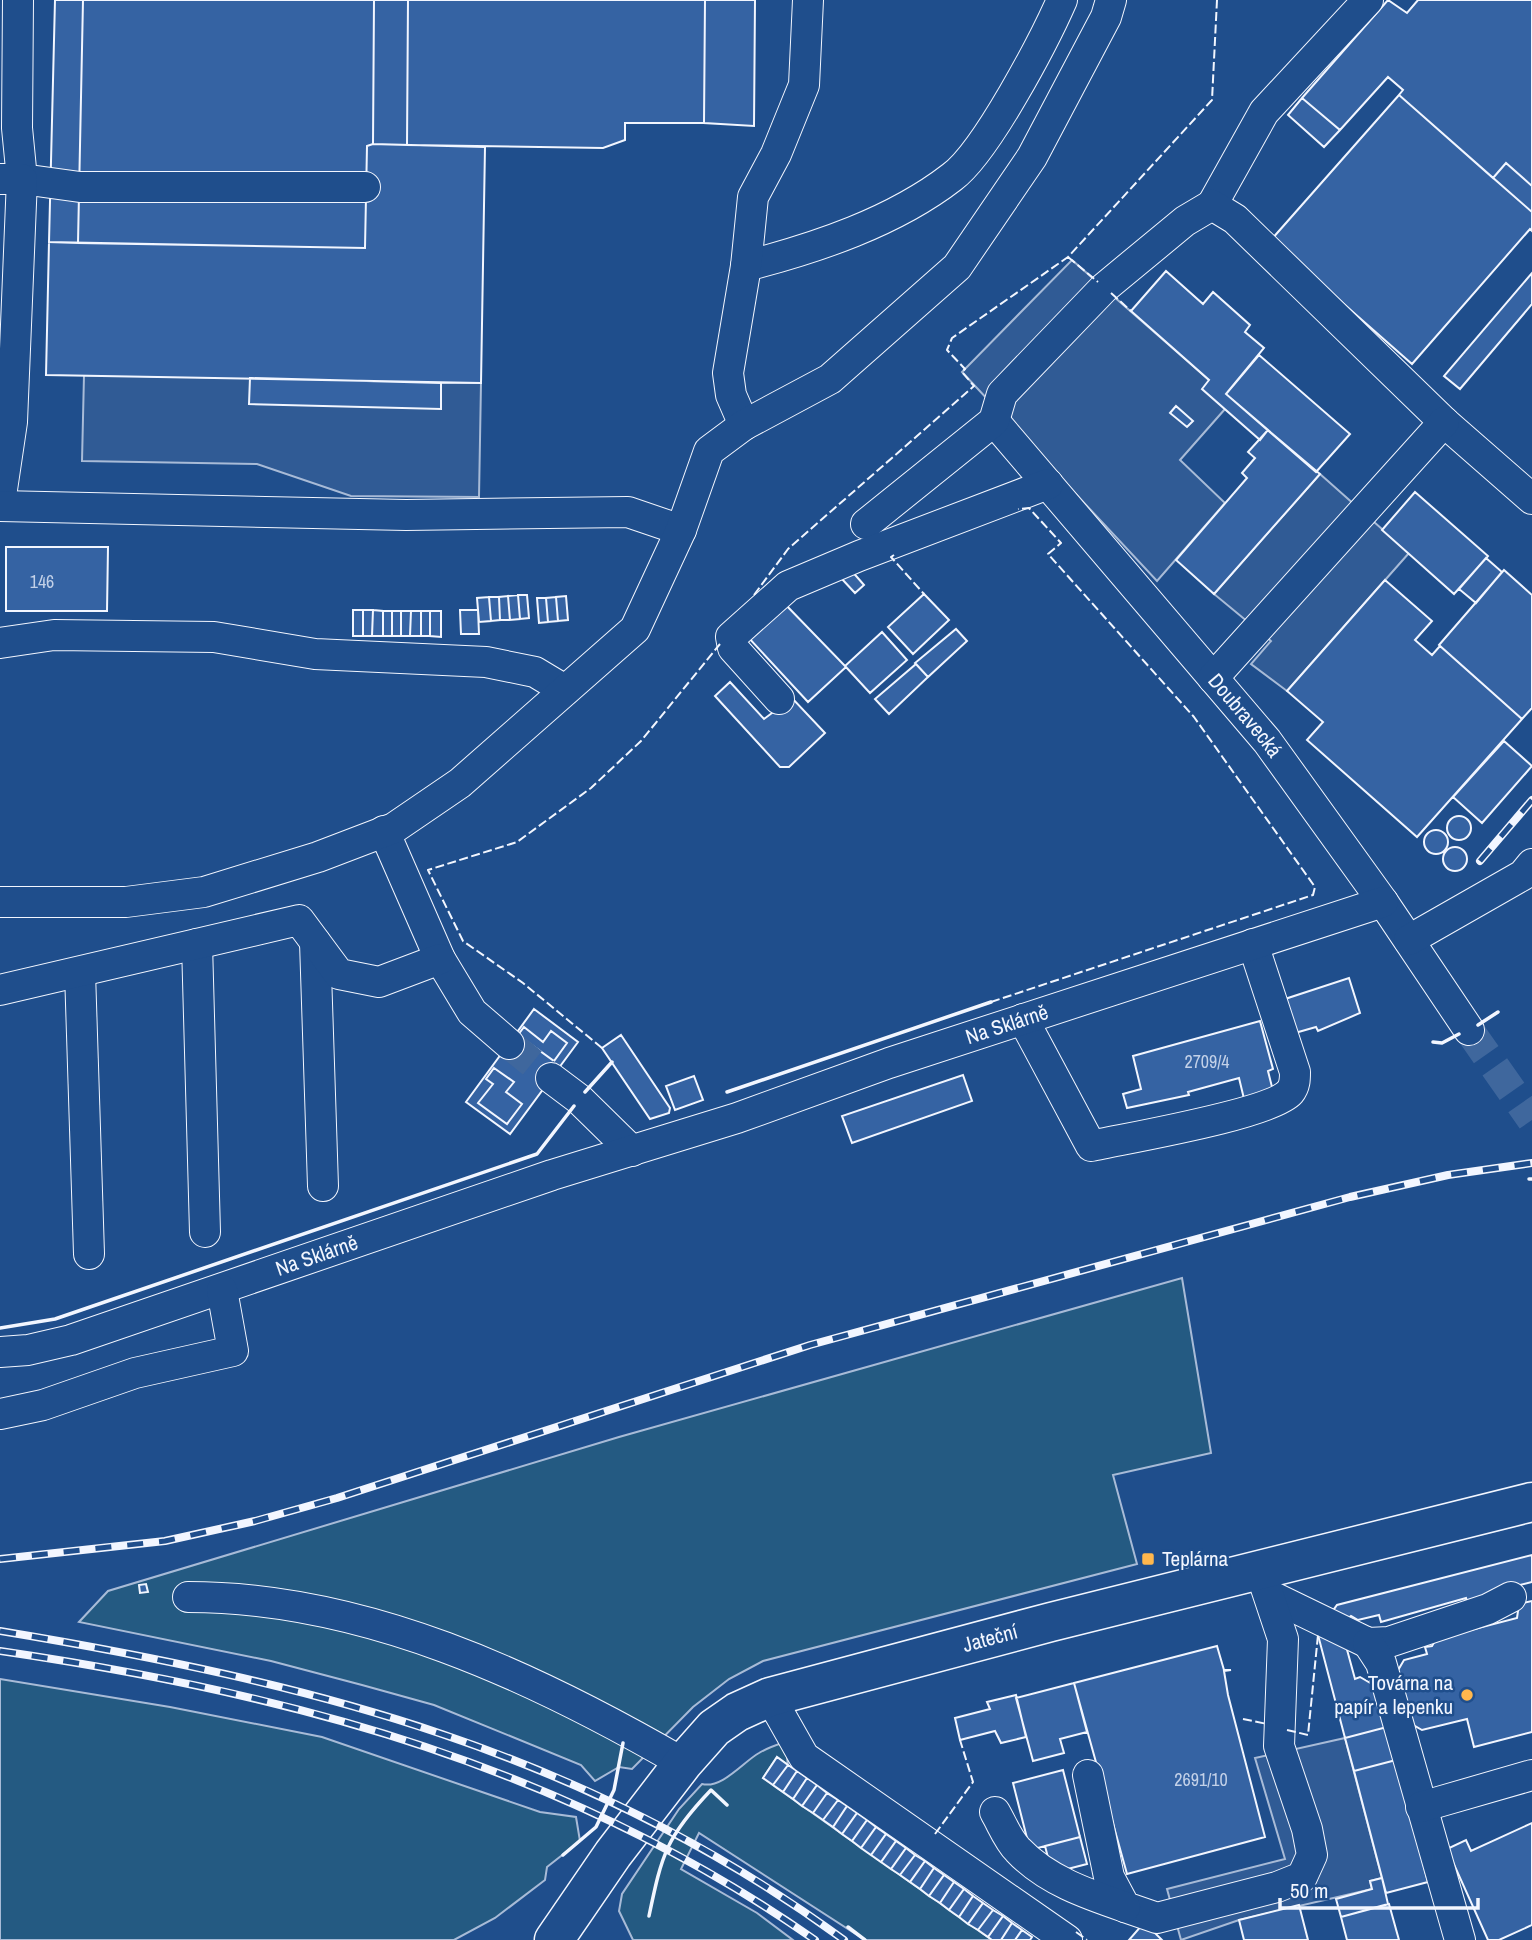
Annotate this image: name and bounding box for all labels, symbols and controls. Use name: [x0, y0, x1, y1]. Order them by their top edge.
house number: 146: [30, 569, 54, 594]
street label: Doubravecká: [1202, 667, 1289, 763]
street label: Na Sklárně: [962, 997, 1052, 1051]
house number: 2709/4: [1184, 1049, 1230, 1074]
street label: Na Sklárně: [272, 1228, 362, 1283]
place label: Teplárna: [1162, 1544, 1228, 1573]
marker: Teplárna: [1140, 1551, 1156, 1567]
street label: Jateční: [959, 1617, 1021, 1659]
place label: Továrna na papír a lepenku: [1334, 1668, 1453, 1721]
marker: Továrna na papír a lepenku: [1459, 1687, 1475, 1703]
house number: 2691/10: [1174, 1767, 1228, 1792]
scale bar: [1280, 1867, 1478, 1911]
text: 50 m: [1290, 1876, 1328, 1905]

